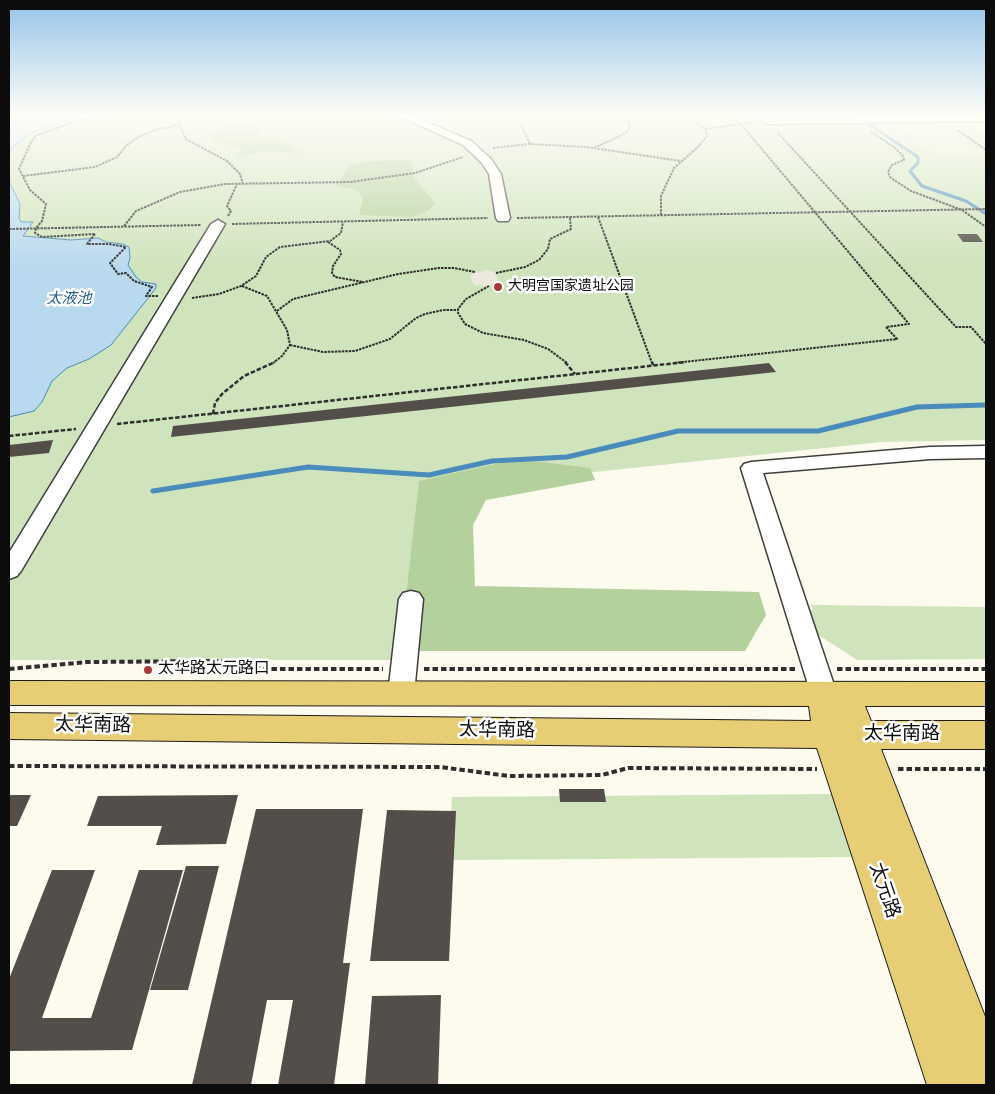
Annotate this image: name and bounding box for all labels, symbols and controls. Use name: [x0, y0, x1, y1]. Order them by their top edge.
place label: 大明宫国家遗址公园: [508, 279, 634, 295]
marker: 大明宫国家遗址公园: [492, 281, 504, 293]
water label: 太液池: [47, 291, 91, 309]
place label: 太华路太元路口: [158, 660, 270, 680]
marker: 太华路太元路口: [142, 664, 154, 676]
street label: 太华南路: [55, 715, 131, 739]
street label: 太华南路: [459, 720, 535, 744]
street label: 太华南路: [864, 724, 940, 746]
street label: 太元路: [863, 860, 903, 922]

